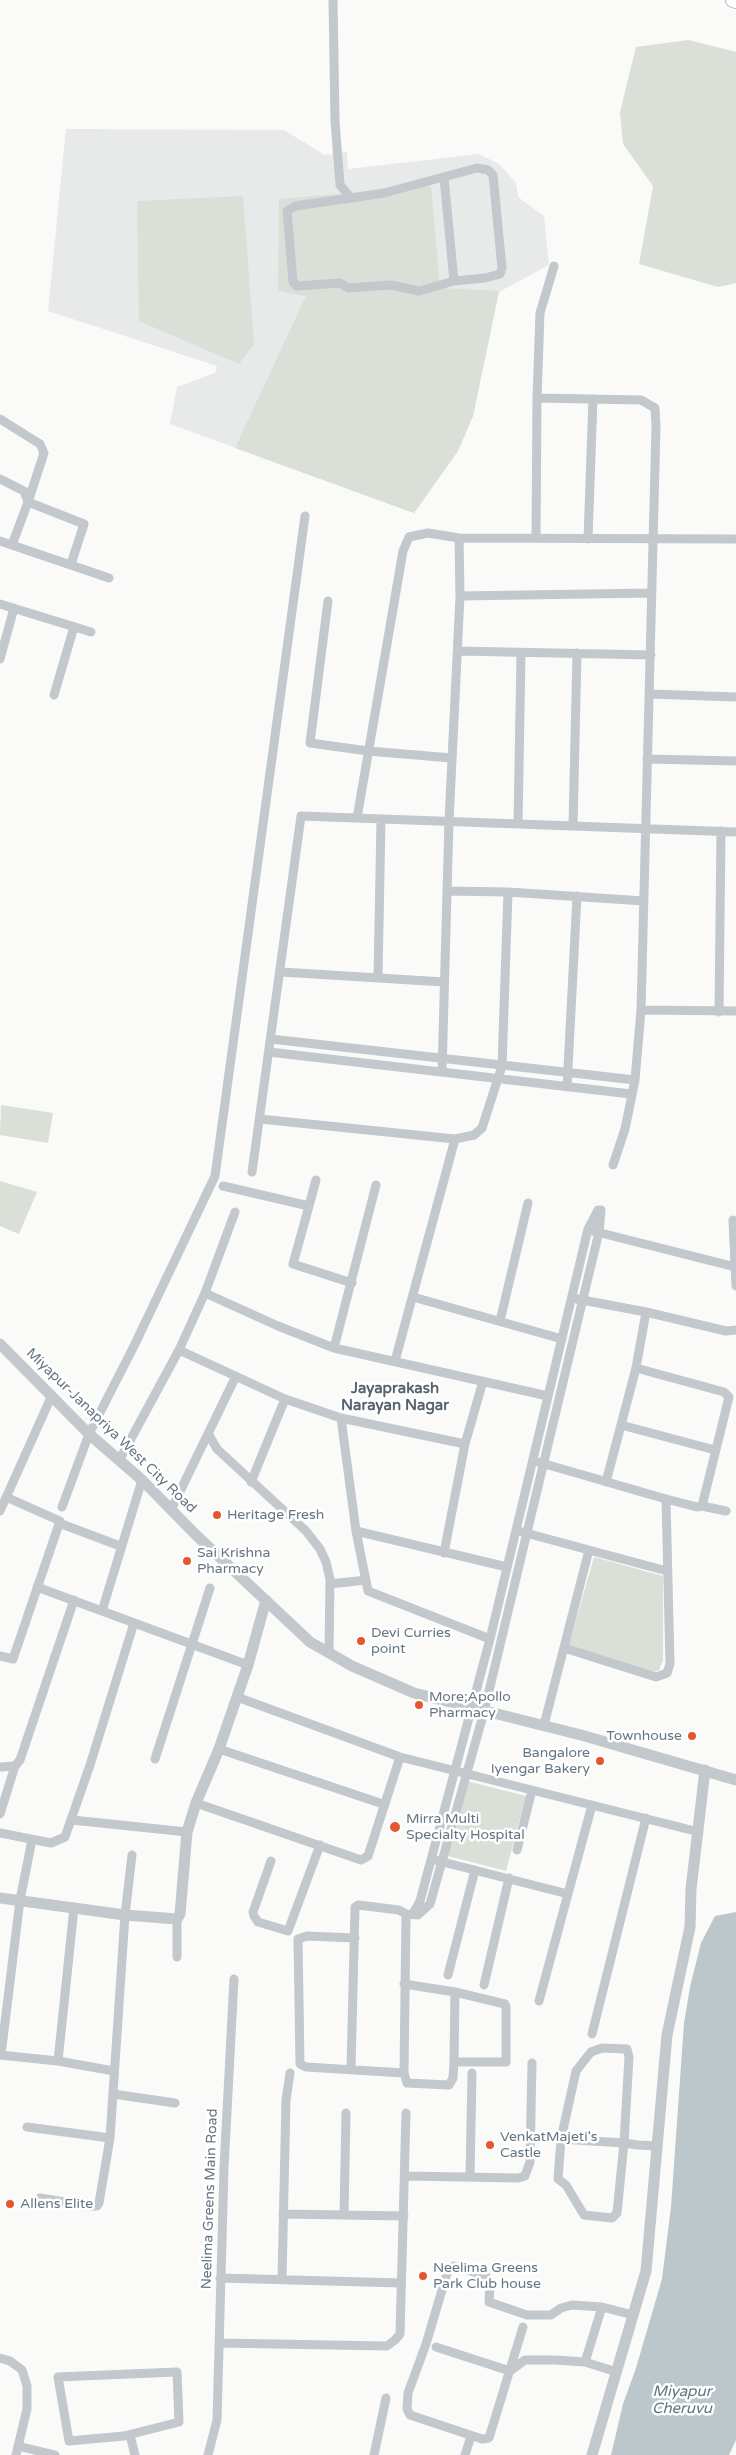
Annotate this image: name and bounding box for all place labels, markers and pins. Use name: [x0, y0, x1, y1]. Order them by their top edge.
place label: Heritage Fresh: [227, 1507, 324, 1523]
marker: Heritage Fresh: [211, 1509, 223, 1521]
place label: Sai Krishna Pharmacy: [197, 1545, 270, 1578]
marker: Sai Krishna Pharmacy: [181, 1555, 193, 1567]
place label: Devi Curries point: [371, 1625, 451, 1658]
marker: Devi Curries point: [355, 1635, 367, 1647]
place label: More;Apollo Pharmacy: [429, 1689, 511, 1721]
marker: More;Apollo Pharmacy: [413, 1699, 425, 1711]
place label: Townhouse: [606, 1728, 682, 1744]
marker: Townhouse: [686, 1730, 698, 1742]
place label: Bangalore Iyengar Bakery: [491, 1745, 590, 1778]
marker: Bangalore Iyengar Bakery: [594, 1755, 606, 1767]
place label: Mirra Multi Specialty Hospital: [406, 1811, 525, 1844]
marker: Mirra Multi Specialty Hospital: [388, 1820, 402, 1834]
place label: VenkatMajeti's Castle: [500, 2129, 597, 2162]
marker: VenkatMajeti's Castle: [484, 2139, 496, 2151]
place label: Allens Elite: [20, 2196, 93, 2212]
marker: Allens Elite: [4, 2198, 16, 2210]
place label: Neelima Greens Park Club house: [433, 2260, 541, 2292]
marker: Neelima Greens Park Club house: [417, 2270, 429, 2282]

